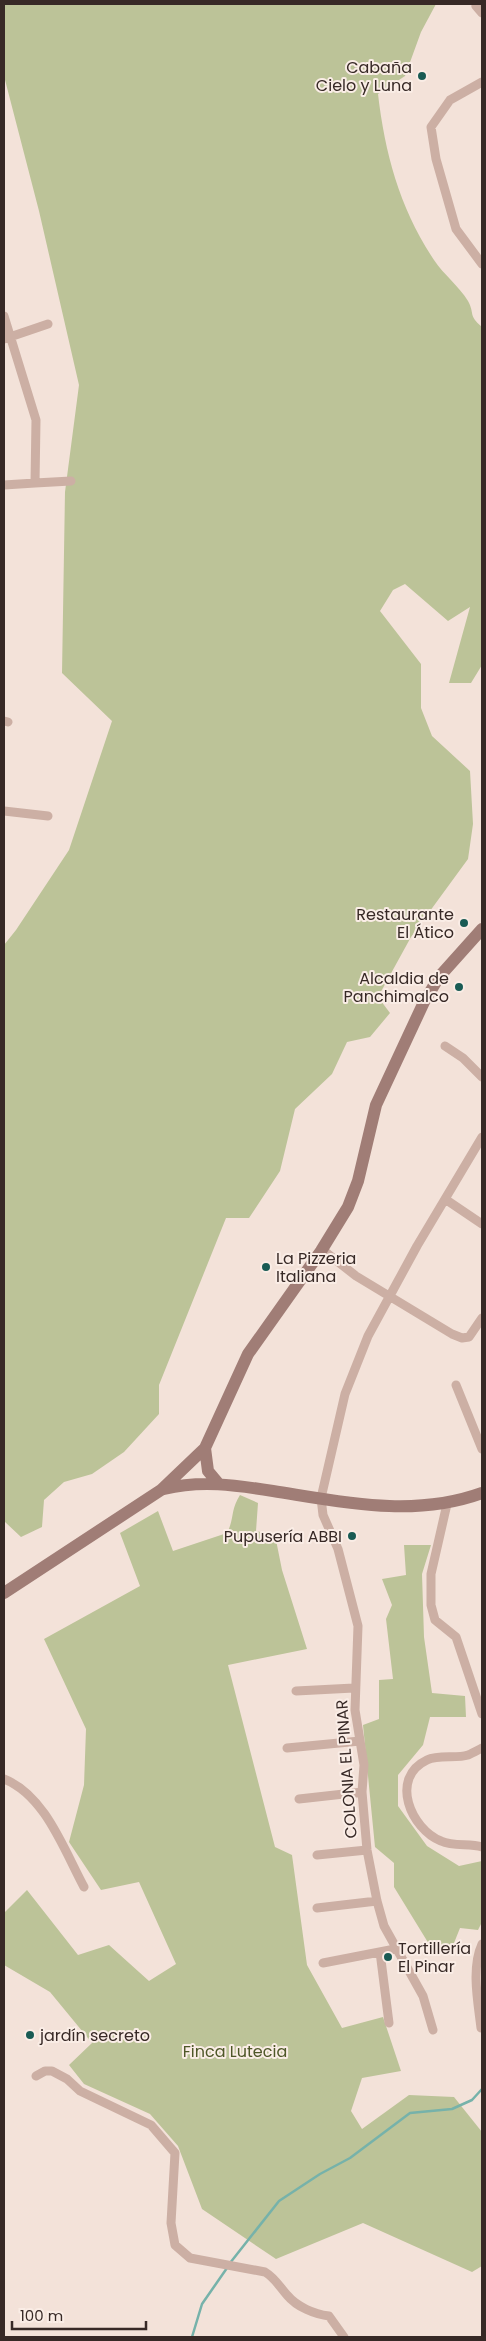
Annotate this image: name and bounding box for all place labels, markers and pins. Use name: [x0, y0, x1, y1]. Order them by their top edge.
place label: Cabaña Cielo y Luna: [316, 56, 412, 97]
marker: Cabaña Cielo y Luna: [416, 70, 428, 82]
place label: Restaurante El Ático: [356, 903, 454, 944]
marker: Restaurante El Ático: [458, 917, 470, 929]
place label: Alcaldia de Panchimalco: [344, 967, 449, 1008]
marker: Alcaldia de Panchimalco: [453, 981, 465, 993]
place label: La Pizzeria Italiana: [276, 1247, 356, 1288]
marker: La Pizzeria Italiana: [260, 1261, 272, 1273]
place label: Pupusería ABBI: [224, 1525, 342, 1548]
marker: Pupusería ABBI: [346, 1530, 358, 1542]
place label: Tortillería El Pinar: [398, 1937, 471, 1978]
marker: Tortillería El Pinar: [382, 1951, 394, 1963]
place label: jardín secreto: [39, 2024, 150, 2047]
marker: jardín secreto: [24, 2029, 36, 2041]

